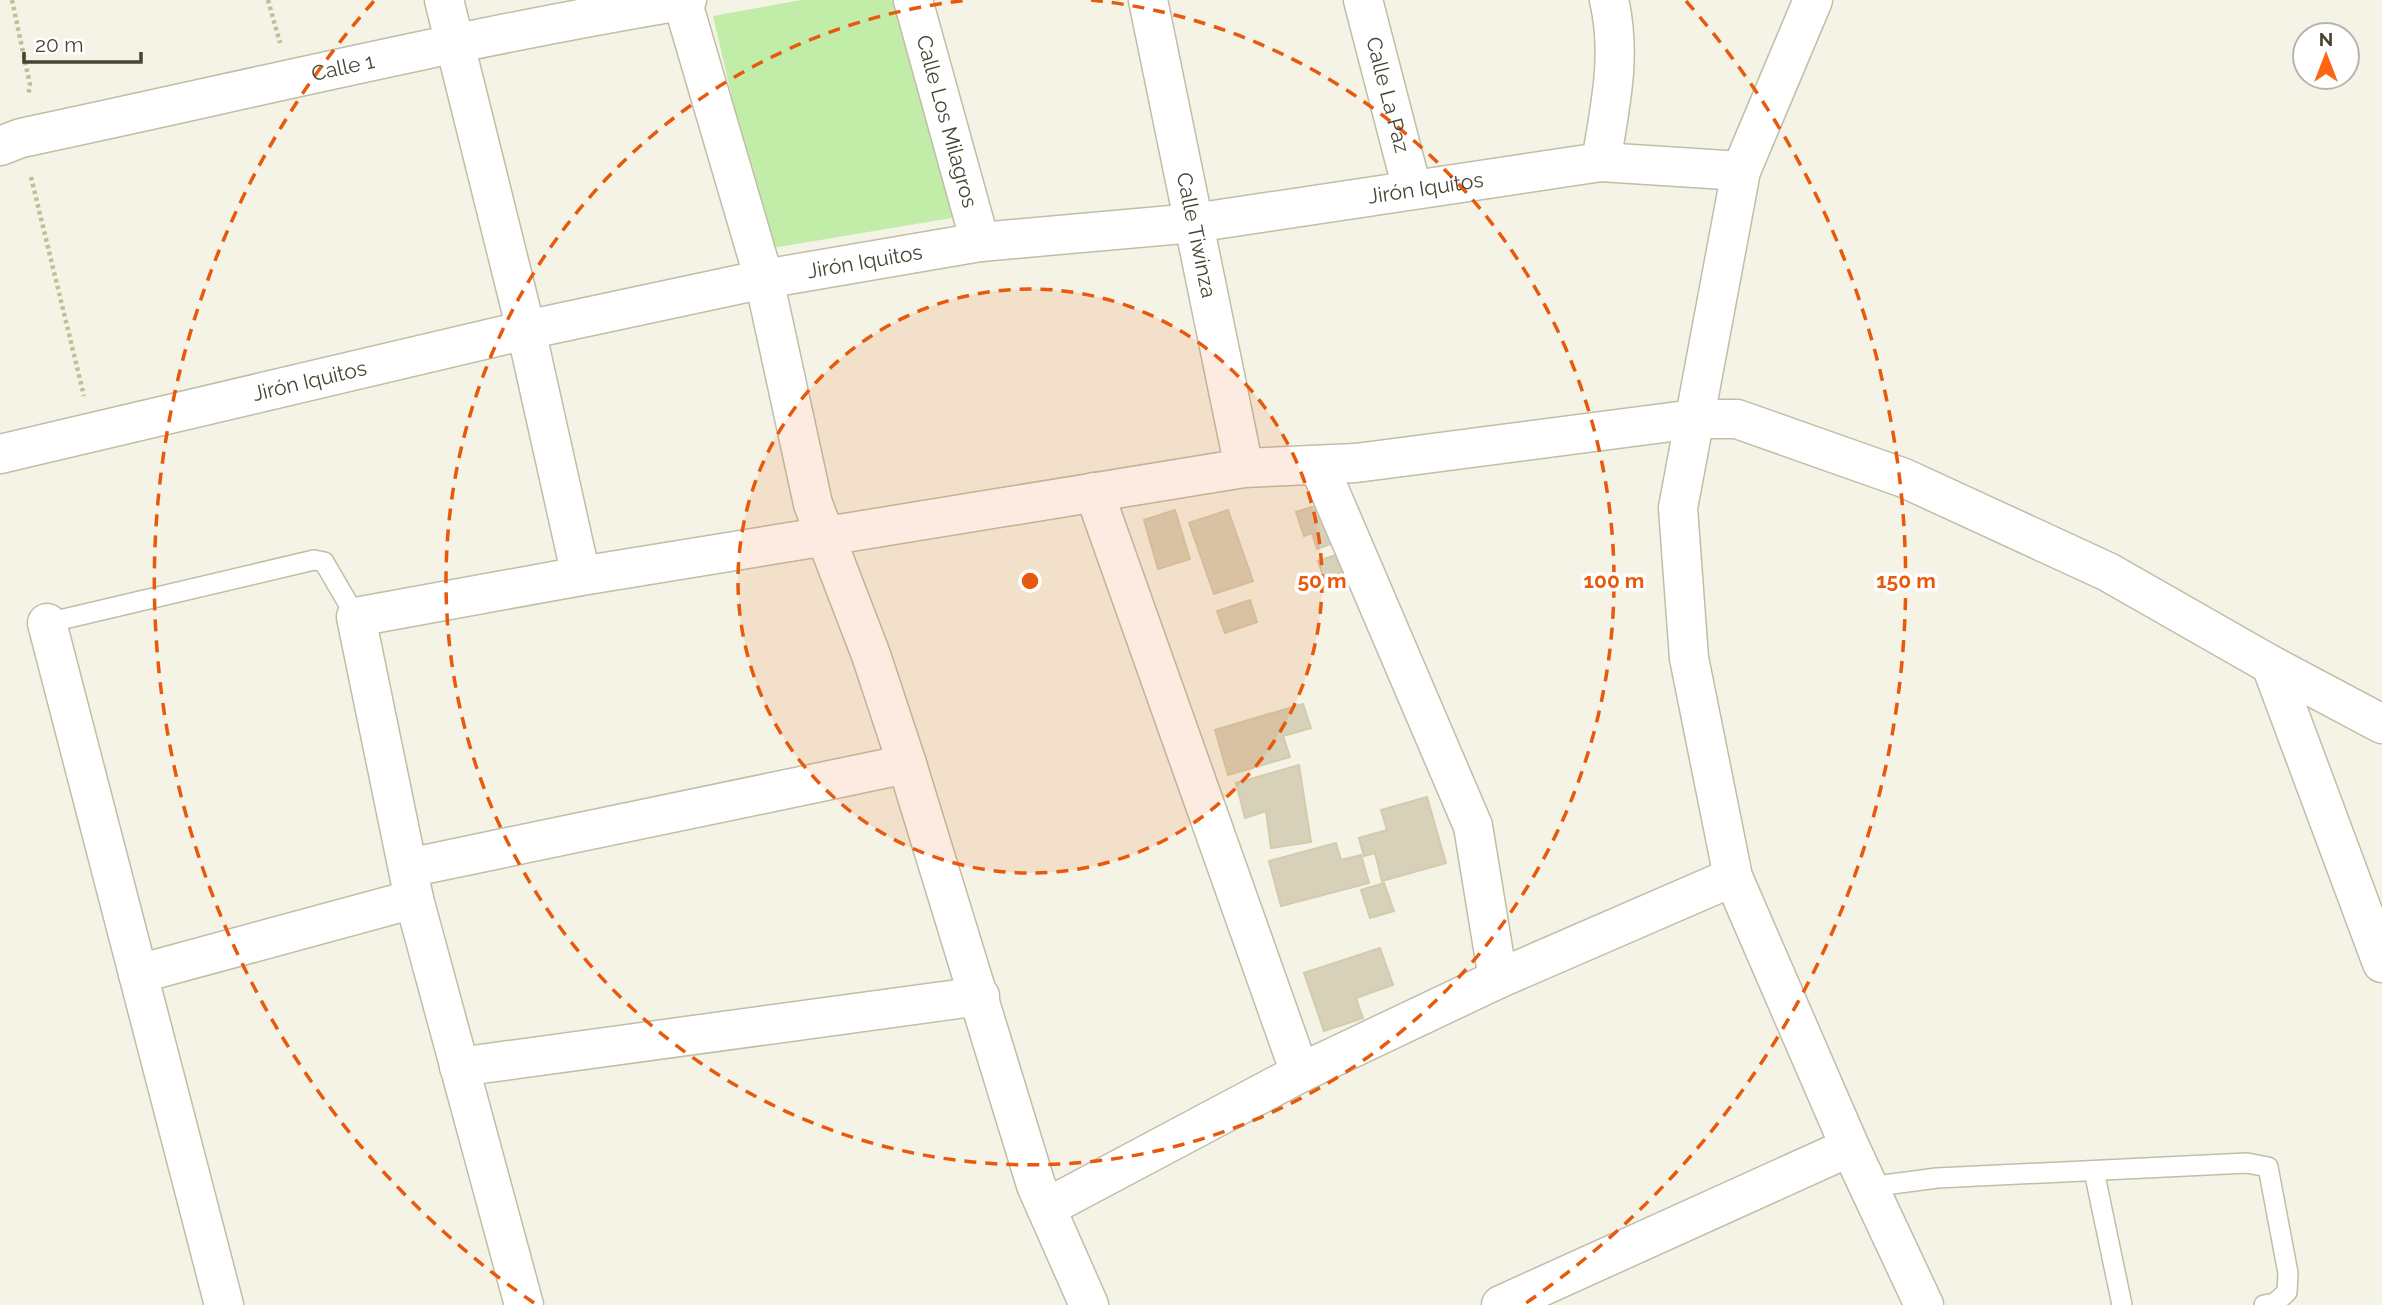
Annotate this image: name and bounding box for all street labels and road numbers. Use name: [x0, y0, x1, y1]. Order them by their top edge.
street label: Calle Los Milagros: [911, 32, 983, 210]
street label: Calle La Paz: [1361, 34, 1415, 155]
street label: Calle 1: [309, 48, 377, 86]
street label: Jirón Iquitos: [1366, 167, 1485, 209]
street label: Calle Tiwinza: [1172, 170, 1222, 300]
street label: Jirón Iquitos: [805, 239, 924, 283]
street label: Jirón Iquitos: [250, 355, 369, 406]

